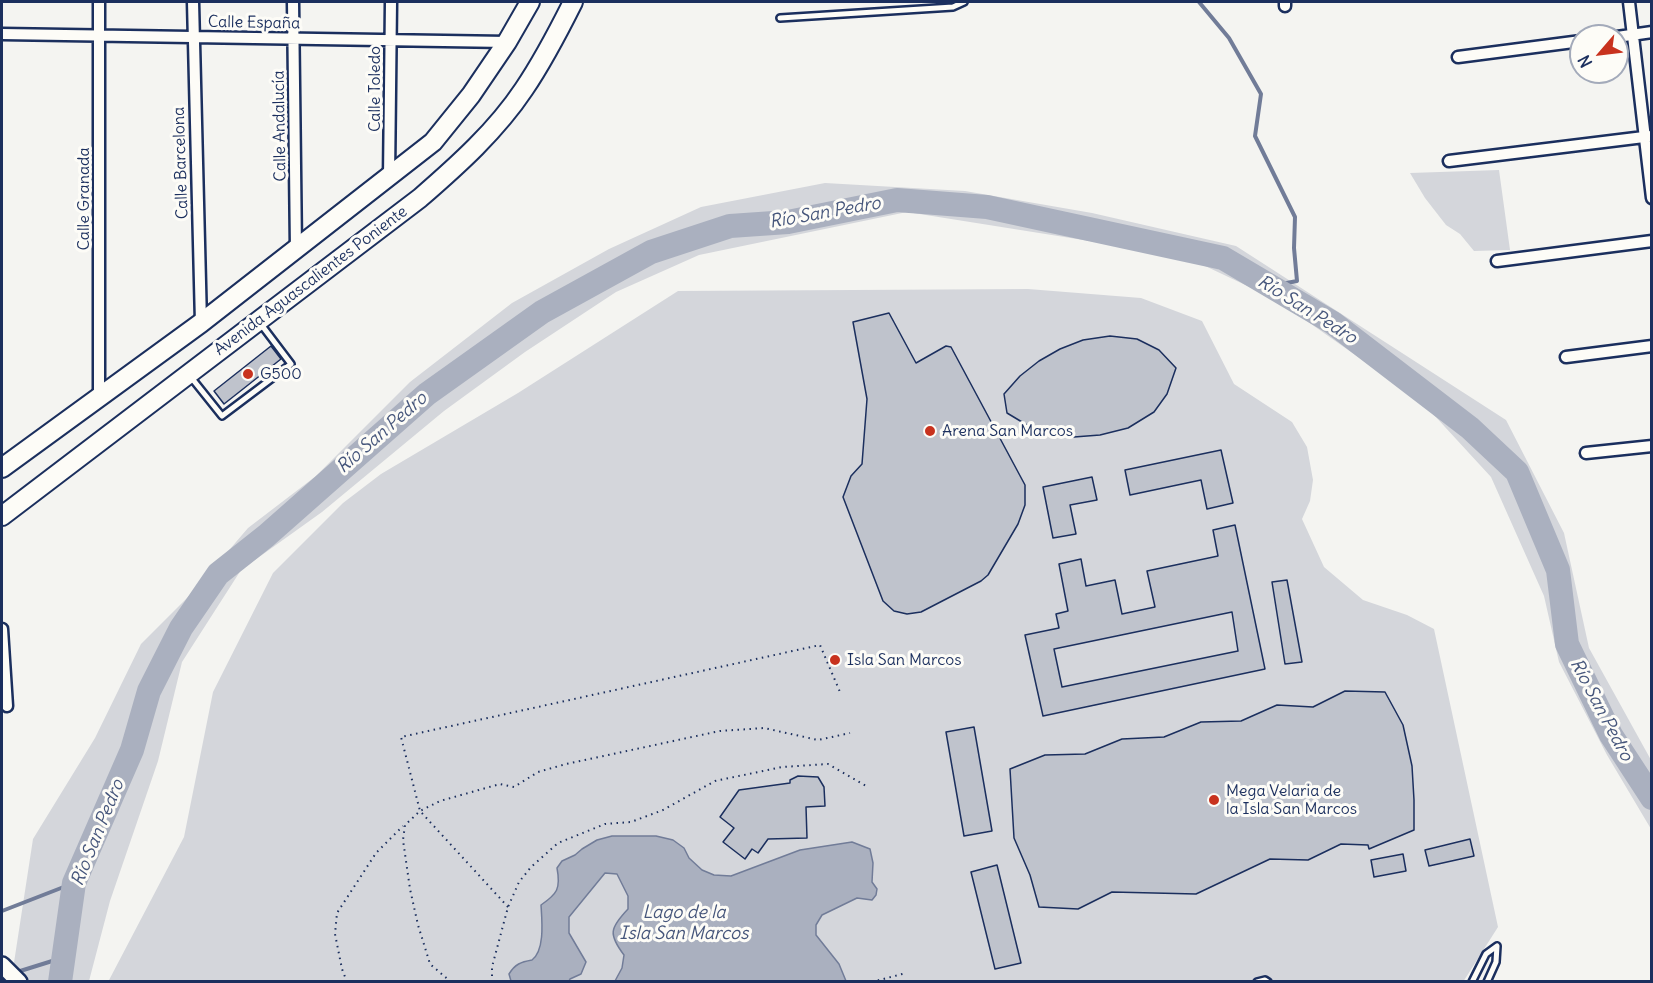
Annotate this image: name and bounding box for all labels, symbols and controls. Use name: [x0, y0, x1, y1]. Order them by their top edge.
street label: Calle España: [208, 13, 300, 33]
north arrow: [1569, 24, 1629, 84]
street label: Calle Toledo: [365, 46, 385, 132]
text: N: [1573, 52, 1596, 71]
street label: Calle Andalucía: [269, 70, 291, 182]
street label: Calle Barcelona: [169, 106, 193, 220]
street label: Calle Granada: [74, 147, 94, 251]
water label: Río San Pedro: [768, 193, 882, 233]
street label: Avenida Aguascalientes Poniente: [211, 202, 411, 360]
water label: Río San Pedro: [1254, 271, 1360, 349]
place label: G500: [260, 364, 302, 384]
marker: G500: [241, 367, 255, 381]
water label: Río San Pedro: [332, 388, 432, 478]
place label: Arena San Marcos: [942, 421, 1073, 441]
marker: Arena San Marcos: [923, 424, 937, 438]
place label: Isla San Marcos: [847, 650, 962, 670]
marker: Isla San Marcos: [828, 653, 842, 667]
water label: Río San Pedro: [1565, 655, 1637, 765]
water label: Río San Pedro: [67, 777, 129, 889]
place label: Mega Velaria de la Isla San Marcos: [1226, 781, 1357, 819]
marker: Mega Velaria de la Isla San Marcos: [1207, 793, 1221, 807]
water label: Lago de la Isla San Marcos: [620, 902, 748, 944]

